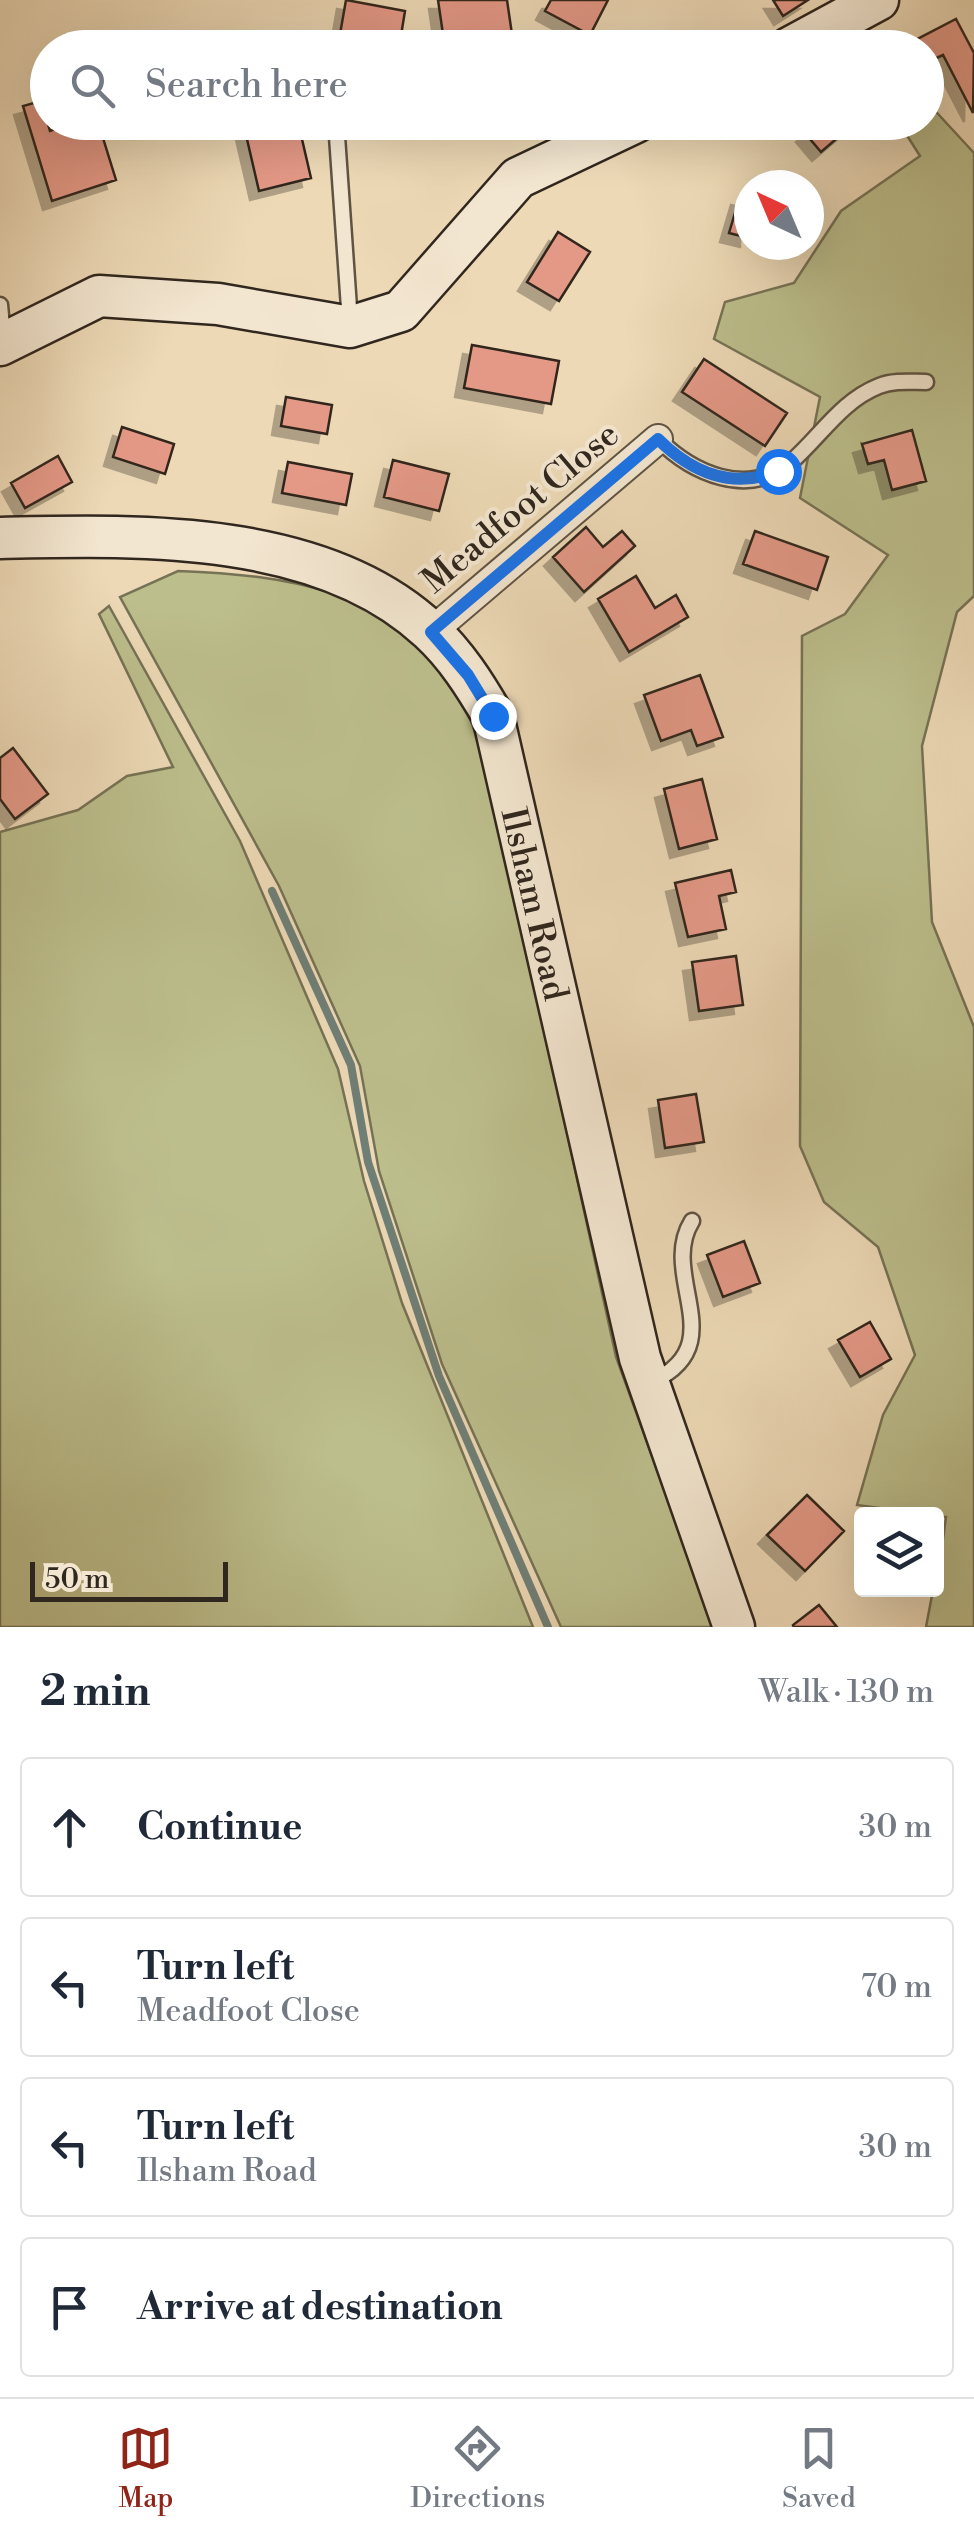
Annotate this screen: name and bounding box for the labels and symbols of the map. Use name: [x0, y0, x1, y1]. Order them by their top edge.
north arrow: [734, 170, 824, 260]
street label: Meadfoot Close: [414, 413, 628, 603]
route start: [756, 449, 802, 495]
route end: [471, 694, 517, 740]
street label: Ilsham Road: [490, 804, 577, 1005]
scale bar: [30, 1557, 228, 1602]

